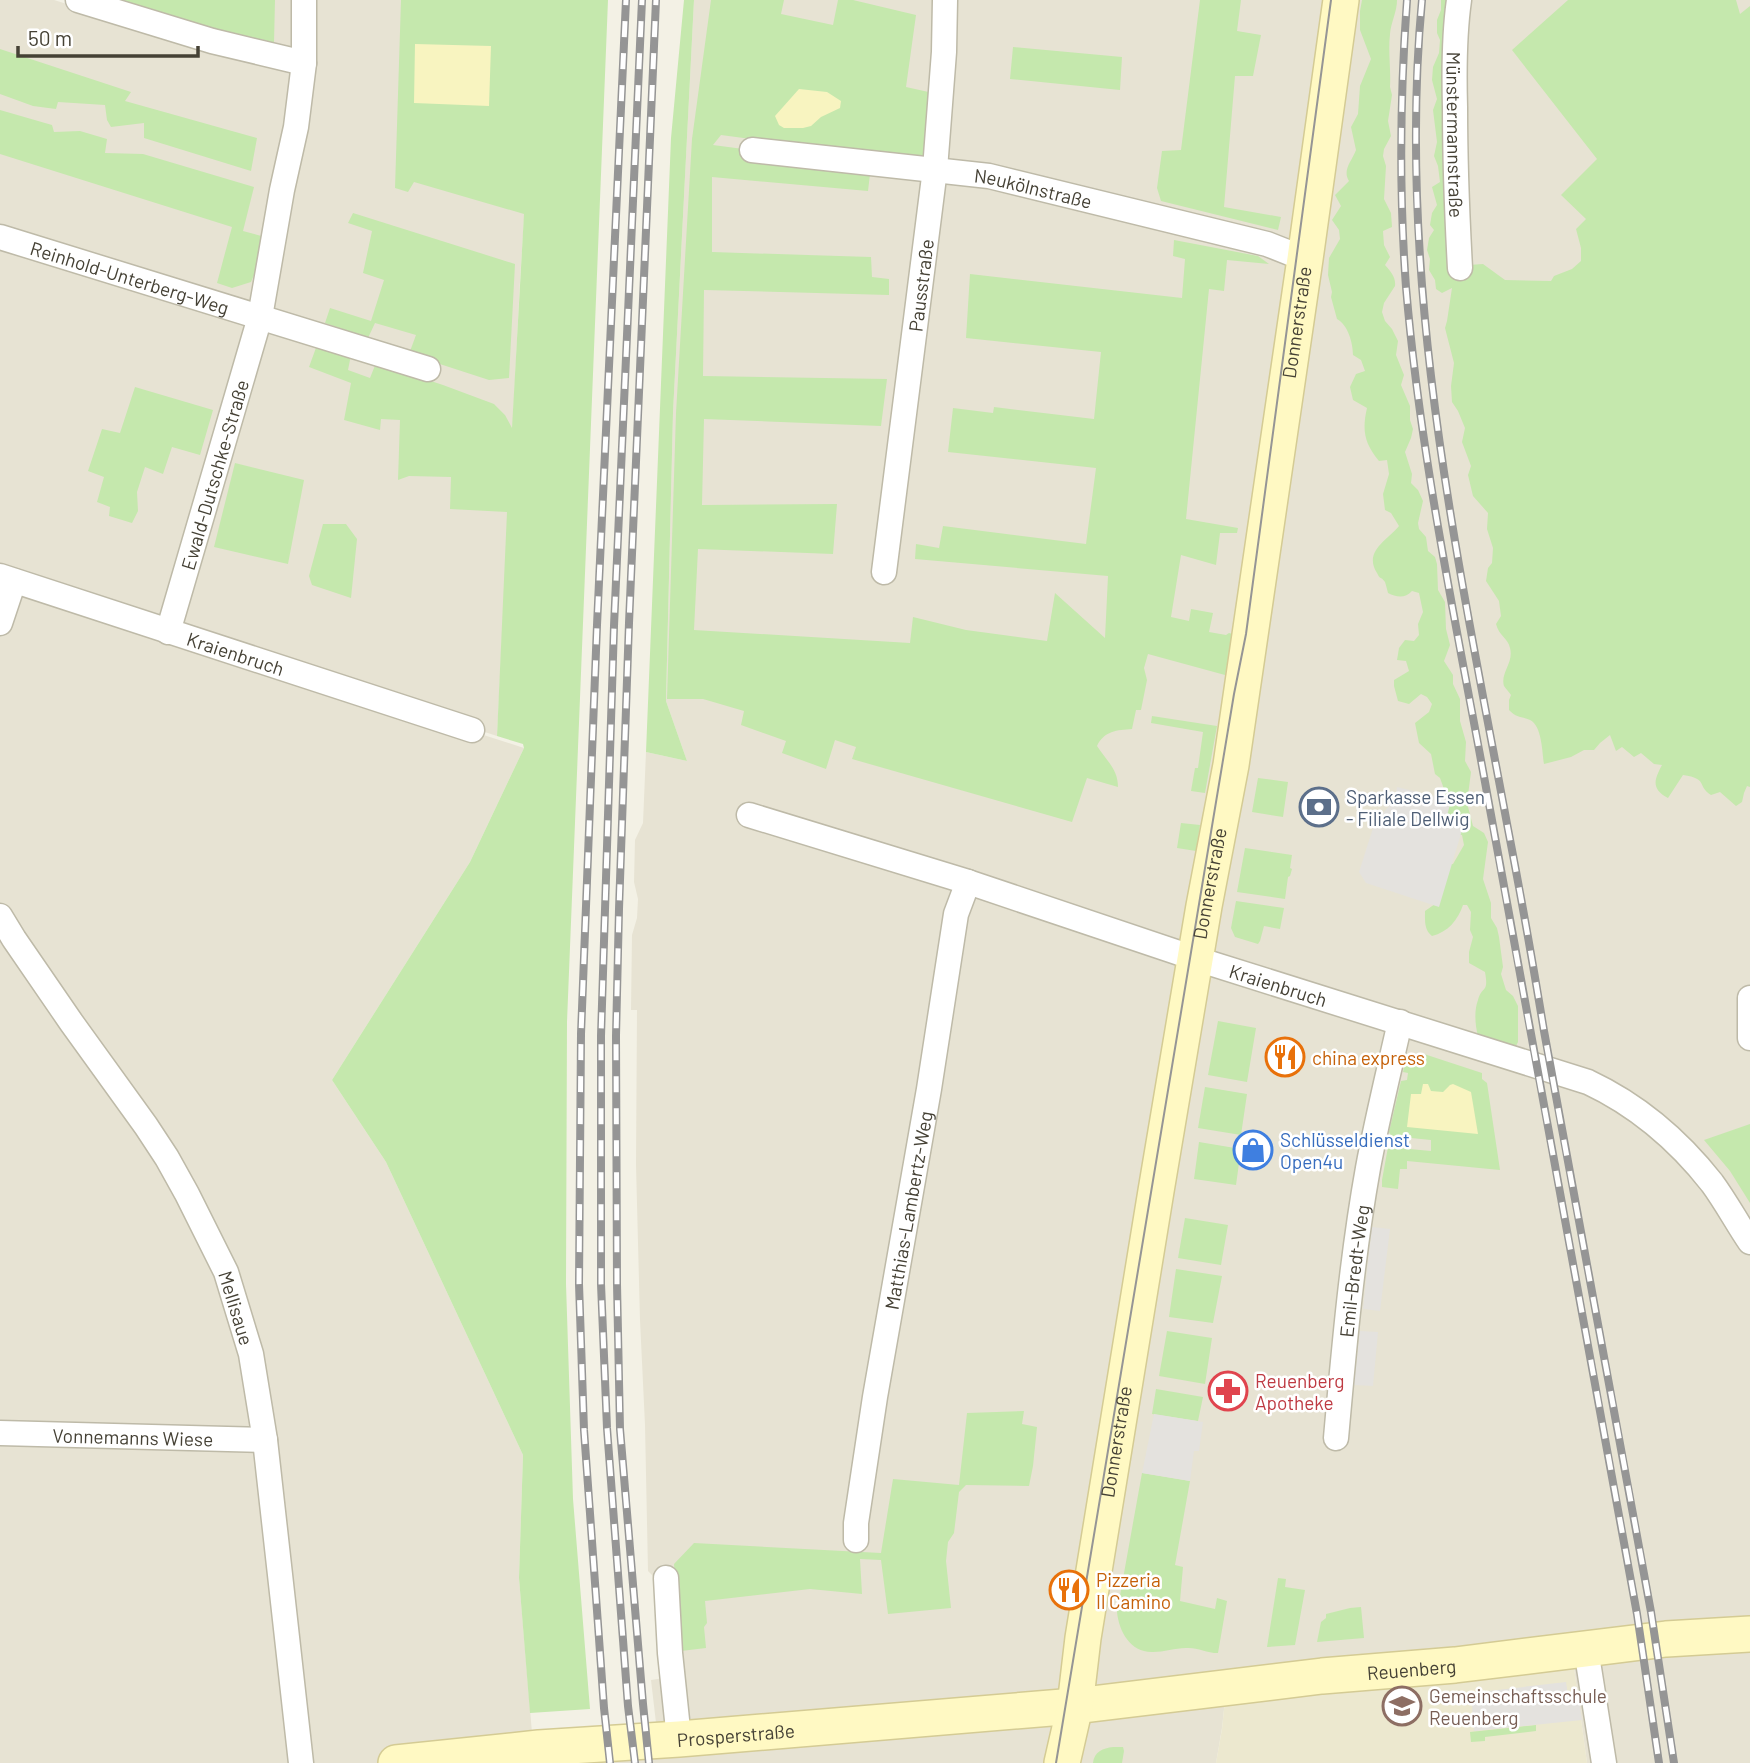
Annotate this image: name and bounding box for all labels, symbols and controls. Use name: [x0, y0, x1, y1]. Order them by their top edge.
scale bar: [18, 14, 198, 58]
text: 50 m: [28, 25, 72, 50]
street label: Münstermannstraße: [1443, 51, 1469, 218]
street label: Neukölnstraße: [973, 163, 1095, 212]
street label: Reinhold-Unterberg-Weg: [28, 236, 232, 319]
street label: Pausstraße: [903, 238, 938, 333]
street label: Donnerstraße: [1276, 265, 1315, 380]
street label: Ewald-Dutschke-Straße: [175, 377, 253, 572]
street label: Kraienbruch: [184, 626, 287, 680]
place label: Sparkasse Essen - Filiale Dellwig: [1346, 785, 1485, 830]
bank icon: Sparkasse Essen - Filiale Dellwig: [1298, 786, 1340, 828]
street label: Donnerstraße: [1187, 826, 1230, 941]
street label: Kraienbruch: [1227, 959, 1330, 1011]
restaurant icon: china express: [1264, 1036, 1306, 1078]
place label: china express: [1312, 1046, 1425, 1069]
street label: Matthias-Lambertz-Weg: [879, 1109, 936, 1311]
place label: Schlüsseldienst Open4u: [1280, 1128, 1410, 1173]
shop icon: Schlüsseldienst Open4u: [1232, 1129, 1274, 1171]
street label: Emil-Bredt-Weg: [1334, 1203, 1373, 1338]
street label: Mellisaue: [215, 1268, 259, 1348]
place label: Reuenberg Apotheke: [1255, 1369, 1344, 1414]
pharmacy icon: Reuenberg Apotheke: [1207, 1370, 1249, 1412]
street label: Donnerstraße: [1095, 1384, 1136, 1499]
street label: Vonnemanns Wiese: [52, 1423, 214, 1450]
place label: Pizzeria Il Camino: [1096, 1568, 1171, 1613]
restaurant icon: Pizzeria Il Camino: [1048, 1569, 1090, 1611]
street label: Reuenberg: [1366, 1653, 1457, 1684]
place label: Gemeinschaftsschule Reuenberg: [1429, 1684, 1607, 1729]
school or university icon: Gemeinschaftsschule Reuenberg: [1381, 1685, 1423, 1727]
street label: Prosperstraße: [676, 1718, 796, 1751]

